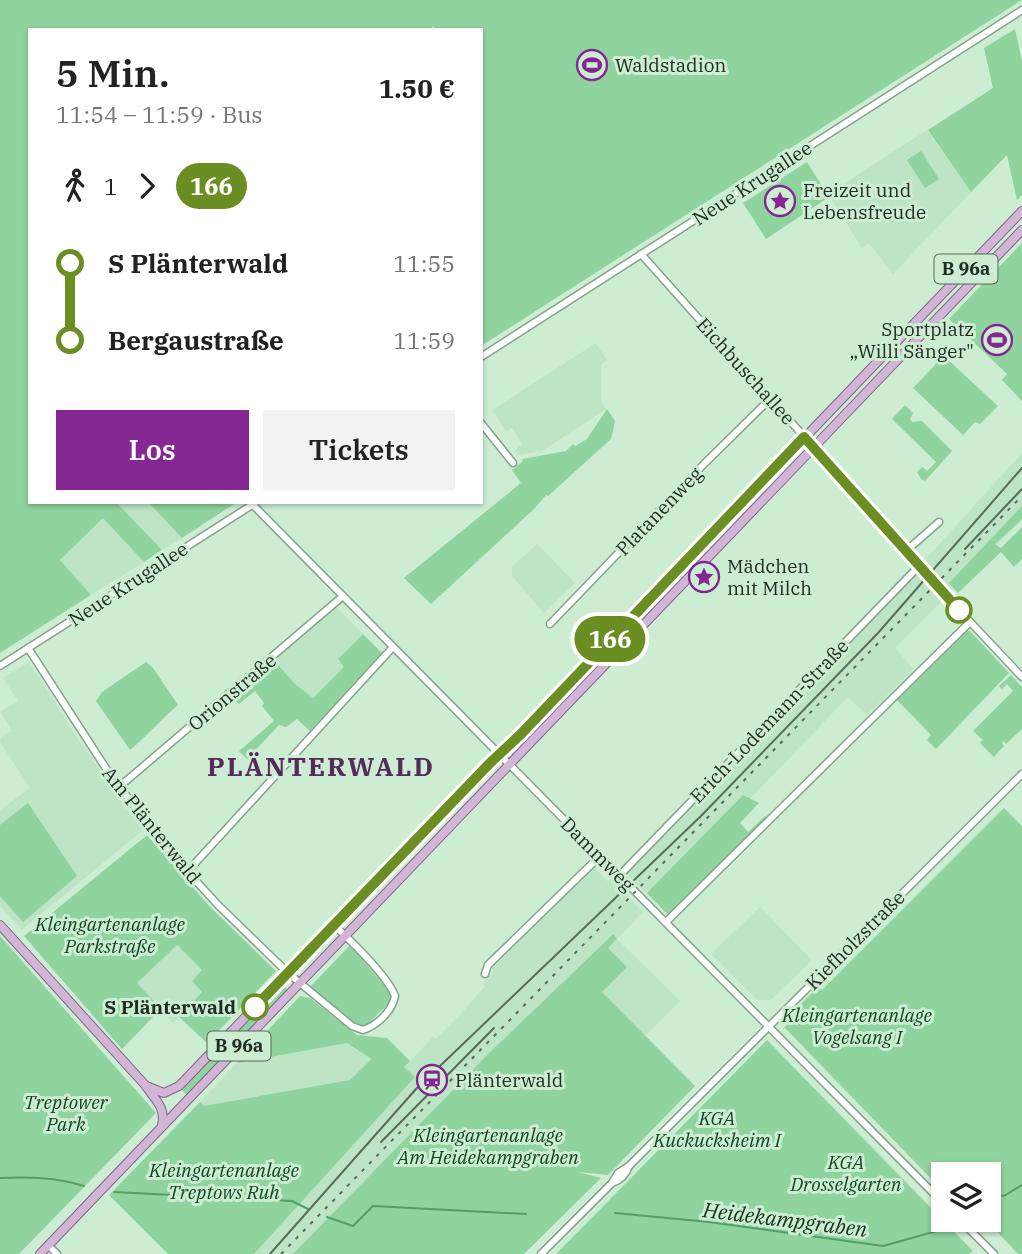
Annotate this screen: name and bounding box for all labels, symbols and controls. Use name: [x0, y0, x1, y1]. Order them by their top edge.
text: 5 Min.: [56, 48, 170, 97]
sports icon: Waldstadion: [575, 48, 609, 82]
place label: Waldstadion: [615, 53, 727, 77]
text: 1.50 €: [379, 71, 455, 105]
text: 11:54 – 11:59 · Bus: [56, 99, 263, 129]
street label: Neue Krugallee: [688, 136, 816, 230]
icon: walk: [56, 167, 94, 205]
icon: forward: [128, 167, 166, 205]
text: 166: [190, 170, 233, 202]
text: 1: [104, 171, 118, 201]
place label: Freizeit und Lebensfreude: [803, 178, 926, 224]
place icon: Freizeit und Lebensfreude: [763, 184, 797, 218]
text: S Plänterwald: [108, 246, 288, 280]
text: 11:55: [393, 248, 455, 278]
road number: B 96a: [934, 255, 998, 284]
street label: Eichbuschallee: [692, 312, 800, 430]
place label: Sportplatz „Willi Sänger": [850, 317, 974, 363]
text: Bergaustraße: [108, 323, 284, 357]
sports icon: Sportplatz „Willi Sänger": [980, 323, 1014, 357]
text: 11:59: [393, 325, 455, 355]
button: Los: [56, 410, 249, 490]
button: Tickets: [263, 410, 455, 490]
street label: Platanenweg: [611, 461, 708, 560]
street label: Neue Krugallee: [64, 537, 192, 631]
place label: Mädchen mit Milch: [727, 554, 812, 600]
place icon: Mädchen mit Milch: [687, 560, 721, 594]
unlabelled marker: [946, 597, 972, 623]
line badge: 166: [570, 616, 650, 662]
text: 166: [588, 623, 632, 655]
street label: Erich-Lodemann-Straße: [684, 634, 854, 808]
street label: Orionstraße: [183, 648, 281, 736]
district label: PLÄNTERWALD: [207, 749, 435, 783]
street label: Am Plänterwald: [97, 762, 207, 888]
street label: Dammweg: [556, 812, 641, 897]
street label: Kiefholzstraße: [800, 885, 910, 995]
park label: Kleingartenanlage Parkstraße: [34, 912, 185, 958]
marker: S Plänterwald: [242, 994, 268, 1020]
place label: S Plänterwald: [104, 995, 236, 1019]
park label: Kleingartenanlage Vogelsang I: [781, 1003, 932, 1049]
road number: B 96a: [208, 1031, 270, 1060]
station icon: Plänterwald: [415, 1063, 449, 1097]
place label: Plänterwald: [455, 1068, 563, 1092]
park label: Treptower Park: [24, 1090, 109, 1136]
park label: KGA Kuckucksheim I: [652, 1106, 783, 1152]
park label: Kleingartenanlage Am Heidekampgraben: [395, 1123, 579, 1169]
park label: KGA Drosselgarten: [789, 1150, 902, 1196]
park label: Kleingartenanlage Treptows Ruh: [148, 1158, 299, 1204]
map controls: [931, 1162, 1001, 1232]
button: layers: [931, 1162, 1001, 1232]
water label: Heidekampgraben: [700, 1195, 869, 1243]

